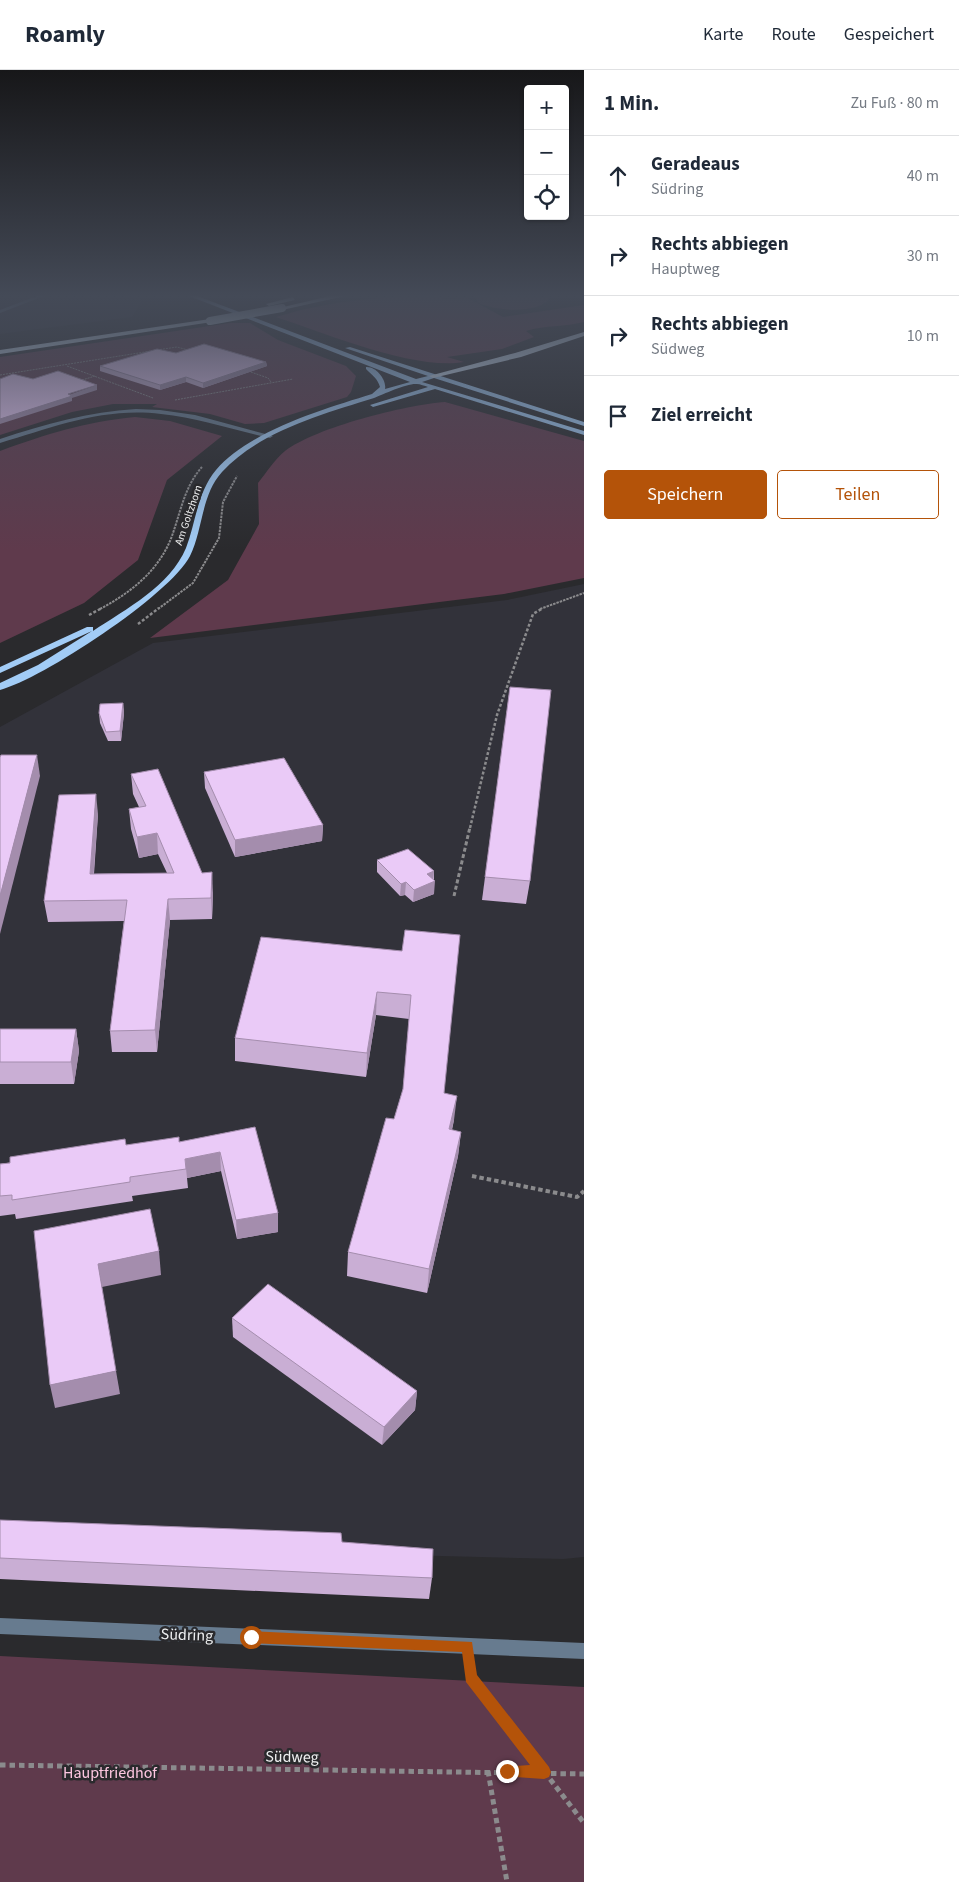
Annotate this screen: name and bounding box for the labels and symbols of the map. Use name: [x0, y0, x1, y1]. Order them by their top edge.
street label: Am Goltzhorn: [171, 483, 206, 547]
street label: Südring: [160, 1623, 214, 1647]
route start: [240, 1626, 263, 1649]
street label: Südweg: [265, 1746, 319, 1768]
route end: [496, 1760, 519, 1783]
park label: Hauptfriedhof: [63, 1762, 158, 1784]

